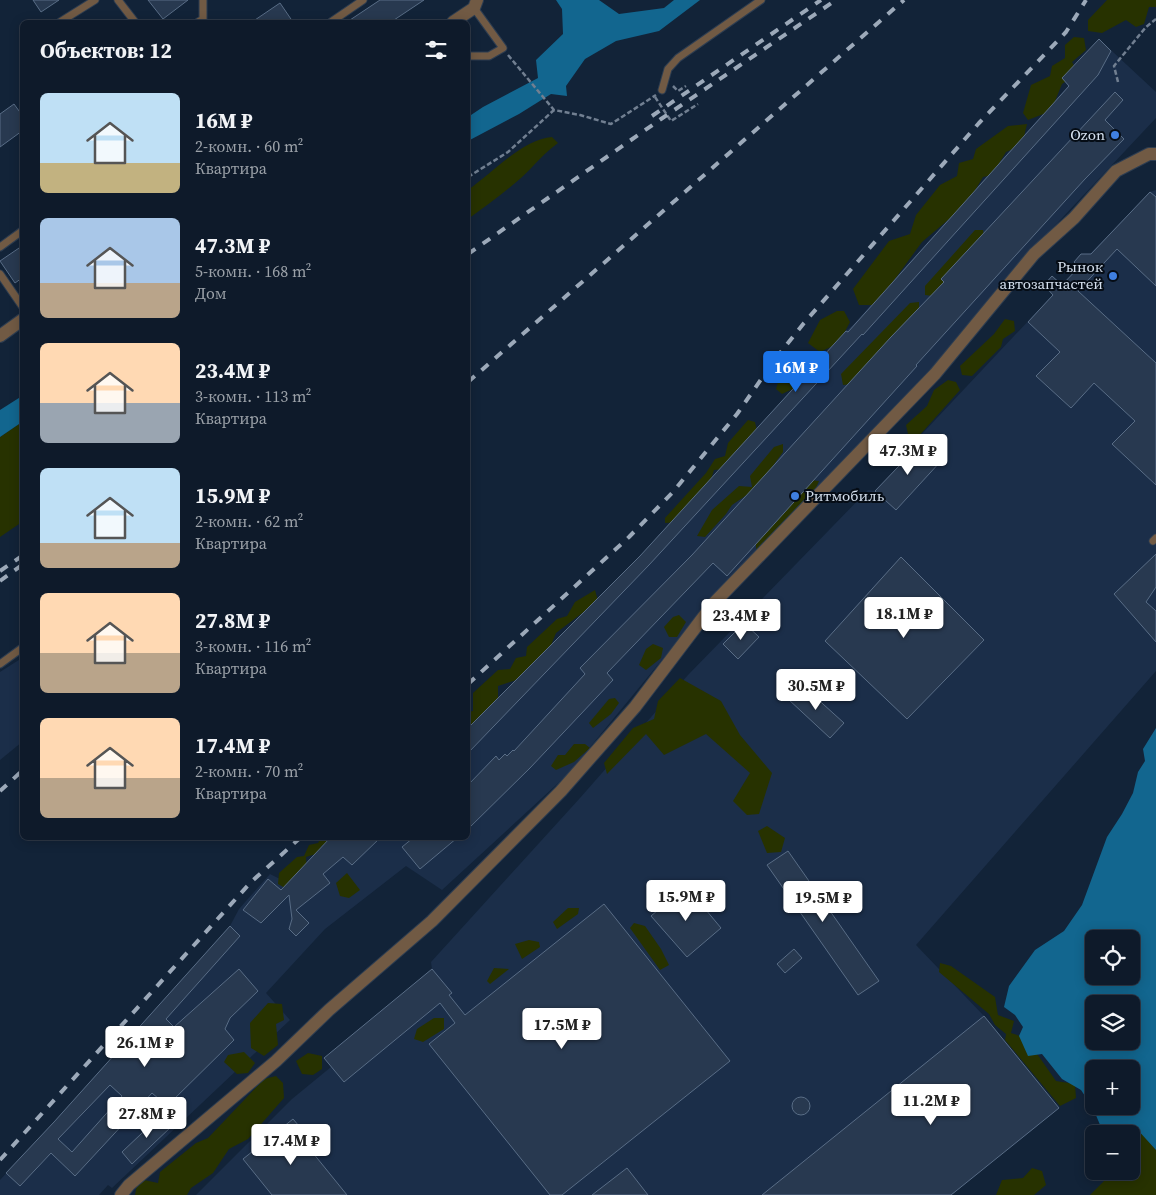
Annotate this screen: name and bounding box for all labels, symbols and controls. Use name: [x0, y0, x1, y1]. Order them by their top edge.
text: Объектов: 12: [40, 36, 172, 65]
icon: filters: [422, 36, 450, 64]
text: 16M ₽: [195, 106, 252, 135]
icon: home: [80, 113, 140, 173]
place label: Ozon: [1070, 124, 1105, 145]
marker: Ozon: [1109, 129, 1121, 141]
text: 2-комн. · 60 m²: [195, 135, 303, 157]
text: Квартира: [195, 157, 267, 179]
text: 47.3M ₽: [195, 231, 270, 260]
icon: home: [80, 238, 140, 298]
place label: Рынок автозапчастей: [1000, 256, 1104, 294]
text: 5-комн. · 168 m²: [195, 260, 311, 282]
marker: Рынок автозапчастей: [1107, 270, 1119, 282]
text: Дом: [195, 282, 227, 304]
pin: 16M ₽: [761, 350, 831, 393]
text: 23.4M ₽: [195, 356, 270, 385]
text: 16M ₽: [774, 356, 818, 378]
icon: home: [80, 363, 140, 423]
text: 3-комн. · 113 m²: [195, 385, 311, 407]
text: Квартира: [195, 407, 267, 429]
pin: 47.3M ₽: [862, 434, 954, 476]
text: 47.3M ₽: [879, 439, 937, 461]
text: 15.9M ₽: [195, 481, 270, 510]
place label: Ритмобиль: [805, 485, 885, 506]
icon: home: [80, 488, 140, 548]
marker: Ритмобиль: [789, 490, 801, 502]
text: 2-комн. · 62 m²: [195, 510, 303, 532]
text: Квартира: [195, 532, 267, 554]
pin: 18.1M ₽: [858, 596, 950, 639]
pin: 23.4M ₽: [695, 598, 787, 641]
text: 18.1M ₽: [875, 602, 933, 624]
text: 23.4M ₽: [712, 604, 770, 626]
text: 27.8M ₽: [195, 606, 270, 635]
icon: home: [80, 613, 140, 673]
text: 3-комн. · 116 m²: [195, 635, 311, 657]
text: Квартира: [195, 657, 267, 679]
pin: 30.5M ₽: [770, 668, 862, 711]
text: 30.5M ₽: [787, 674, 845, 696]
text: 17.4M ₽: [195, 731, 270, 760]
icon: home: [80, 738, 140, 798]
text: 2-комн. · 70 m²: [195, 760, 303, 782]
text: Квартира: [195, 782, 267, 804]
pin: 15.9M ₽: [640, 880, 732, 922]
pin: 19.5M ₽: [777, 880, 869, 923]
text: 15.9M ₽: [657, 885, 715, 907]
text: 19.5M ₽: [794, 886, 852, 908]
map controls: [1085, 930, 1140, 1180]
button: locate: [1085, 930, 1140, 985]
button: layers: [1085, 995, 1140, 1050]
pin: 17.5M ₽: [516, 1008, 608, 1050]
text: 17.5M ₽: [533, 1013, 591, 1035]
pin: 26.1M ₽: [99, 1026, 191, 1068]
text: 26.1M ₽: [116, 1031, 174, 1053]
button: +: [1085, 1060, 1140, 1115]
pin: 11.2M ₽: [885, 1084, 977, 1126]
text: 11.2M ₽: [902, 1089, 960, 1111]
pin: 27.8M ₽: [101, 1096, 193, 1139]
text: 27.8M ₽: [118, 1102, 176, 1124]
pin: 17.4M ₽: [245, 1124, 337, 1166]
button: −: [1085, 1125, 1140, 1180]
text: 17.4M ₽: [262, 1129, 320, 1151]

